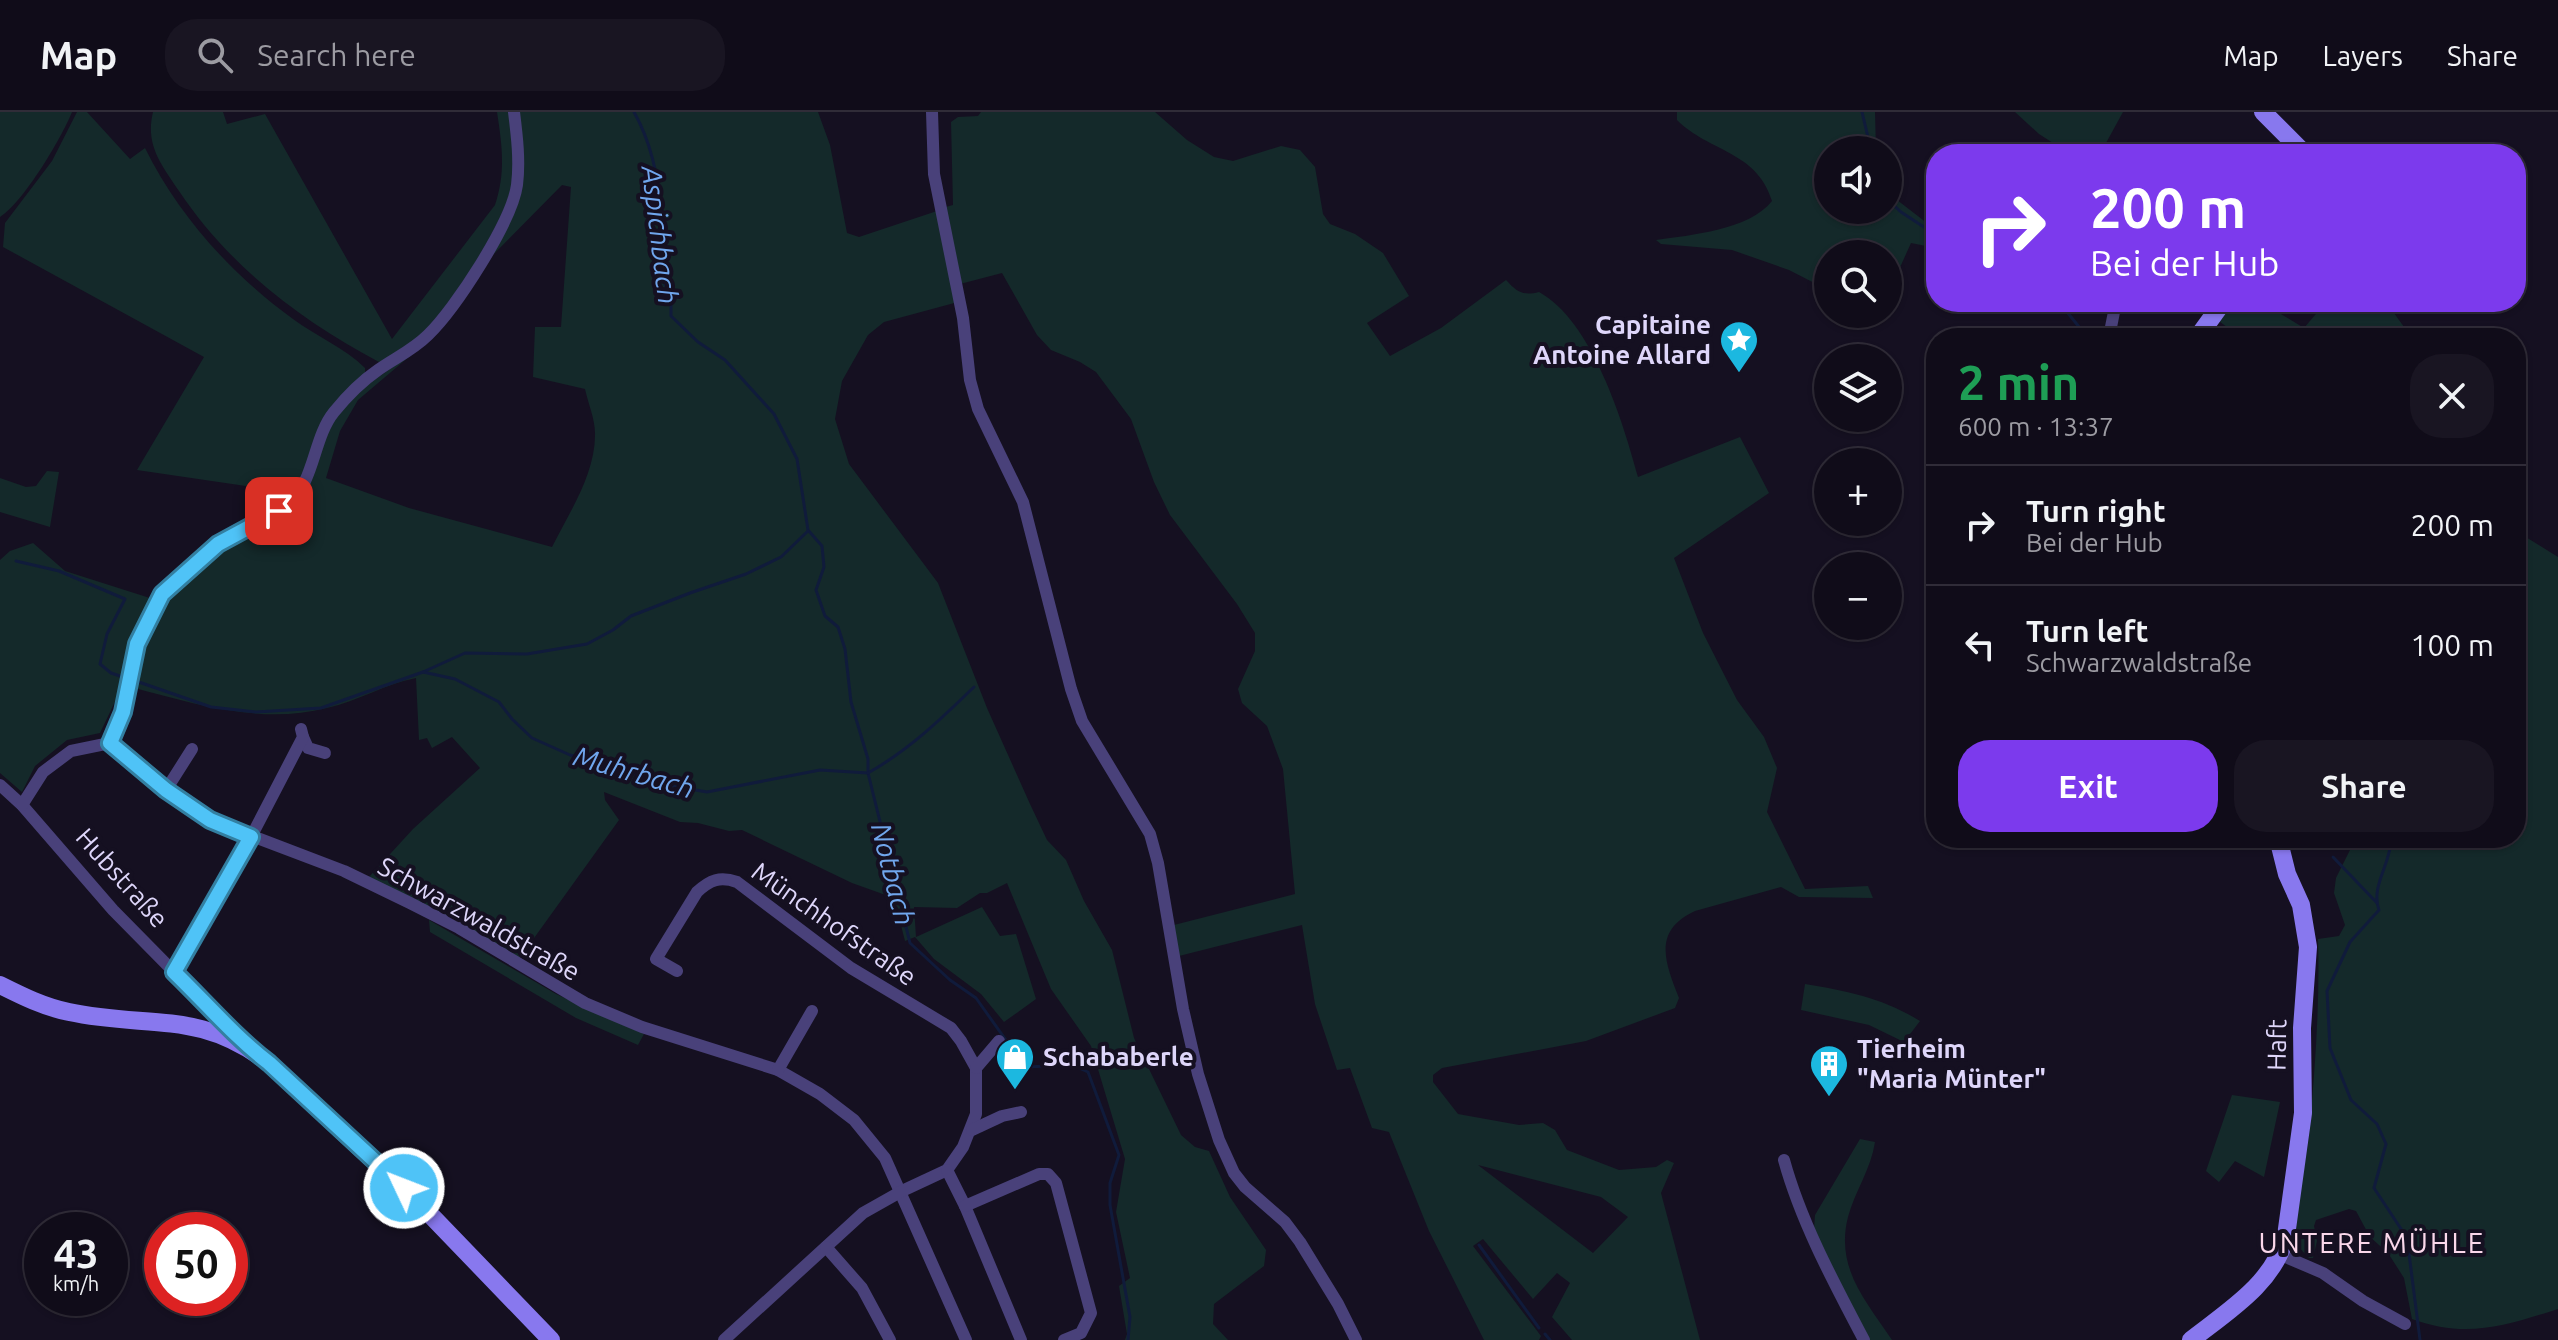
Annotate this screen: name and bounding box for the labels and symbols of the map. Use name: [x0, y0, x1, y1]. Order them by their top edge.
water label: Aspichbach: [636, 162, 684, 306]
place label: Capitaine Antoine Allard: [1533, 310, 1711, 369]
place icon: Capitaine Antoine Allard: [1718, 319, 1760, 374]
pin: [245, 477, 313, 545]
water label: Muhrbach: [570, 740, 698, 804]
water label: Notbach: [866, 819, 921, 928]
street label: Hubstraße: [70, 822, 174, 933]
street label: Schwarzwaldstraße: [373, 851, 585, 986]
street label: Münchhofstraße: [747, 856, 922, 991]
street label: Haft: [2262, 1019, 2291, 1071]
place label: Tierheim "Maria Münter": [1857, 1034, 2046, 1093]
shop icon: Schababerle: [994, 1036, 1036, 1091]
place label: Schababerle: [1043, 1042, 1194, 1071]
building icon: Tierheim "Maria Münter": [1808, 1043, 1850, 1098]
position arrow: [362, 1146, 446, 1230]
speed limit sign: 50: [144, 1212, 248, 1316]
district label: UNTERE MÜHLE: [2259, 1227, 2485, 1258]

